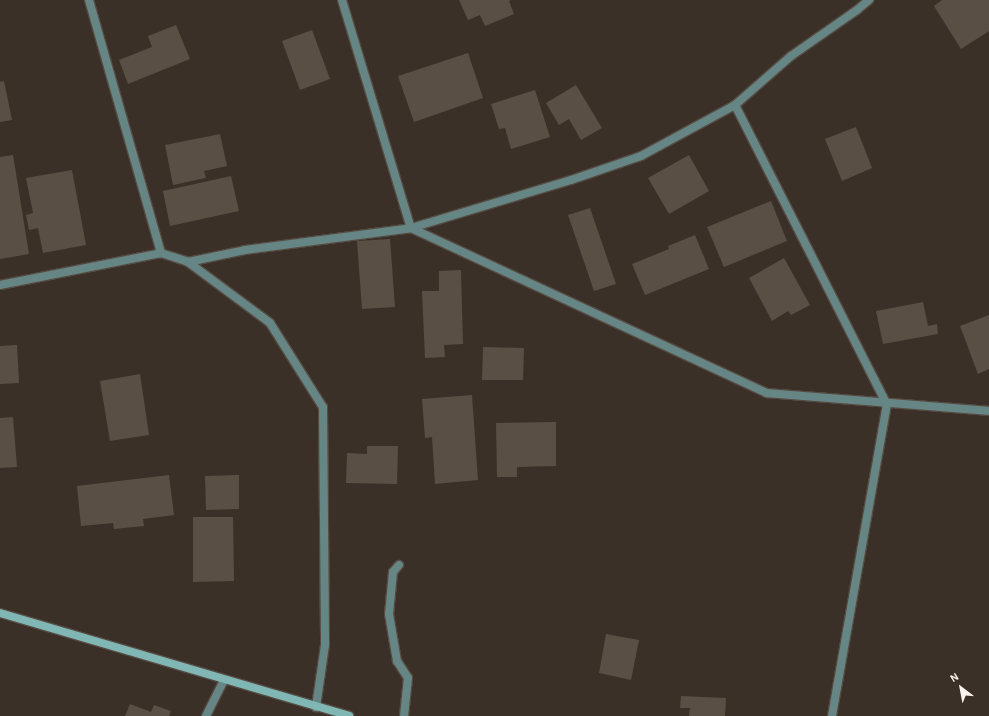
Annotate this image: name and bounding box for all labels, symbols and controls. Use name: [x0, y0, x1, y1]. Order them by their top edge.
north arrow: [941, 668, 981, 708]
text: N: [948, 671, 961, 684]

